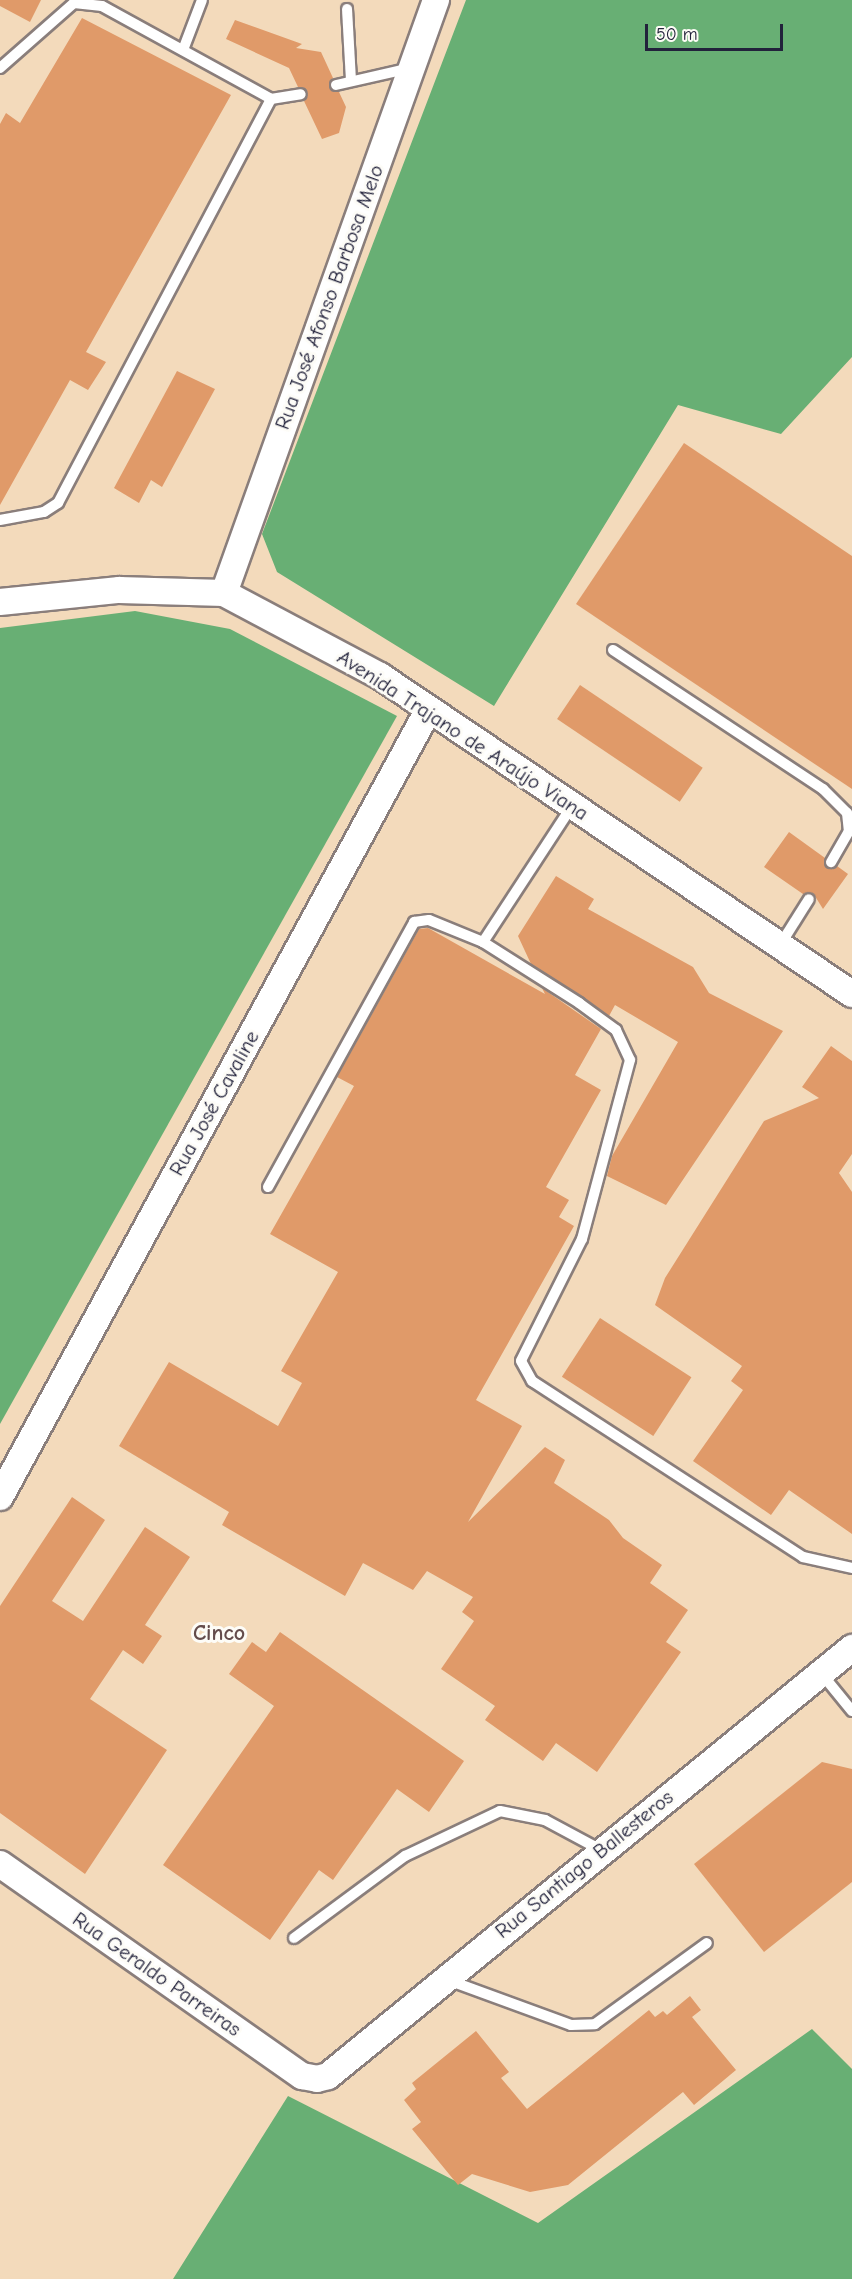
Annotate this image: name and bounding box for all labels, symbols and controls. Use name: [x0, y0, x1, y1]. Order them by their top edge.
scale bar: [648, 12, 786, 50]
text: 50 m: [656, 24, 698, 45]
street label: Rua José Afonso Barbosa Melo: [269, 161, 389, 433]
street label: Avenida Trajano de Araújo Viana: [333, 644, 593, 826]
street label: Rua José Cavaline: [164, 1026, 264, 1180]
district label: Cinco: [193, 1621, 245, 1647]
street label: Rua Santiago Ballesteros: [490, 1784, 678, 1944]
street label: Rua Geraldo Parreiras: [68, 1906, 246, 2042]

